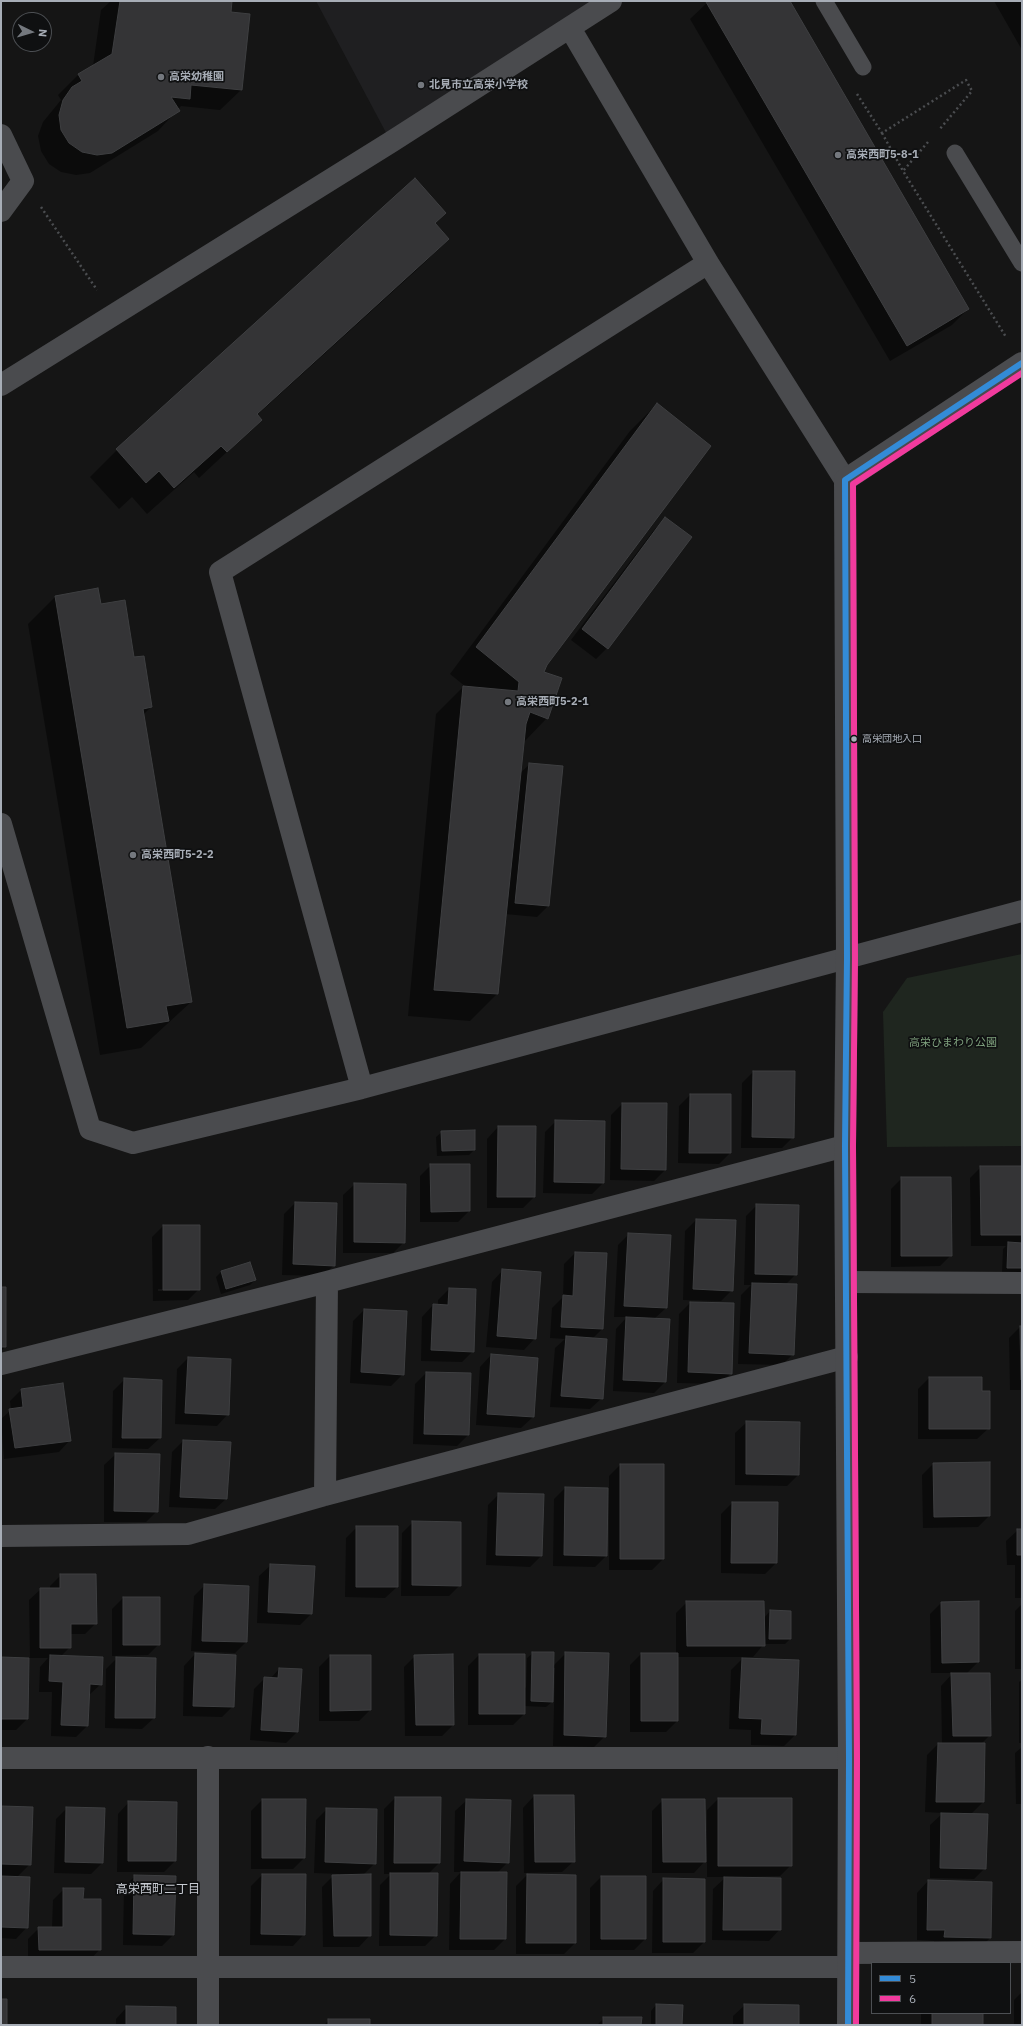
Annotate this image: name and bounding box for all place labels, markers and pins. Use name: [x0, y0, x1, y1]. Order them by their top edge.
place label: 高栄幼稚園: [169, 70, 224, 84]
marker: 高栄幼稚園: [156, 72, 166, 82]
place label: 北見市立高栄小学校: [429, 78, 528, 92]
marker: 北見市立高栄小学校: [416, 80, 426, 90]
place label: 高栄西町5-8-1: [846, 148, 919, 162]
marker: 高栄西町5-8-1: [833, 150, 843, 160]
place label: 高栄西町5-2-1: [516, 695, 589, 709]
marker: 高栄西町5-2-1: [503, 697, 513, 707]
place label: 高栄団地入口: [862, 733, 922, 745]
marker: 高栄団地入口: [849, 734, 859, 744]
place label: 高栄西町5-2-2: [141, 848, 214, 862]
marker: 高栄西町5-2-2: [128, 850, 138, 860]

